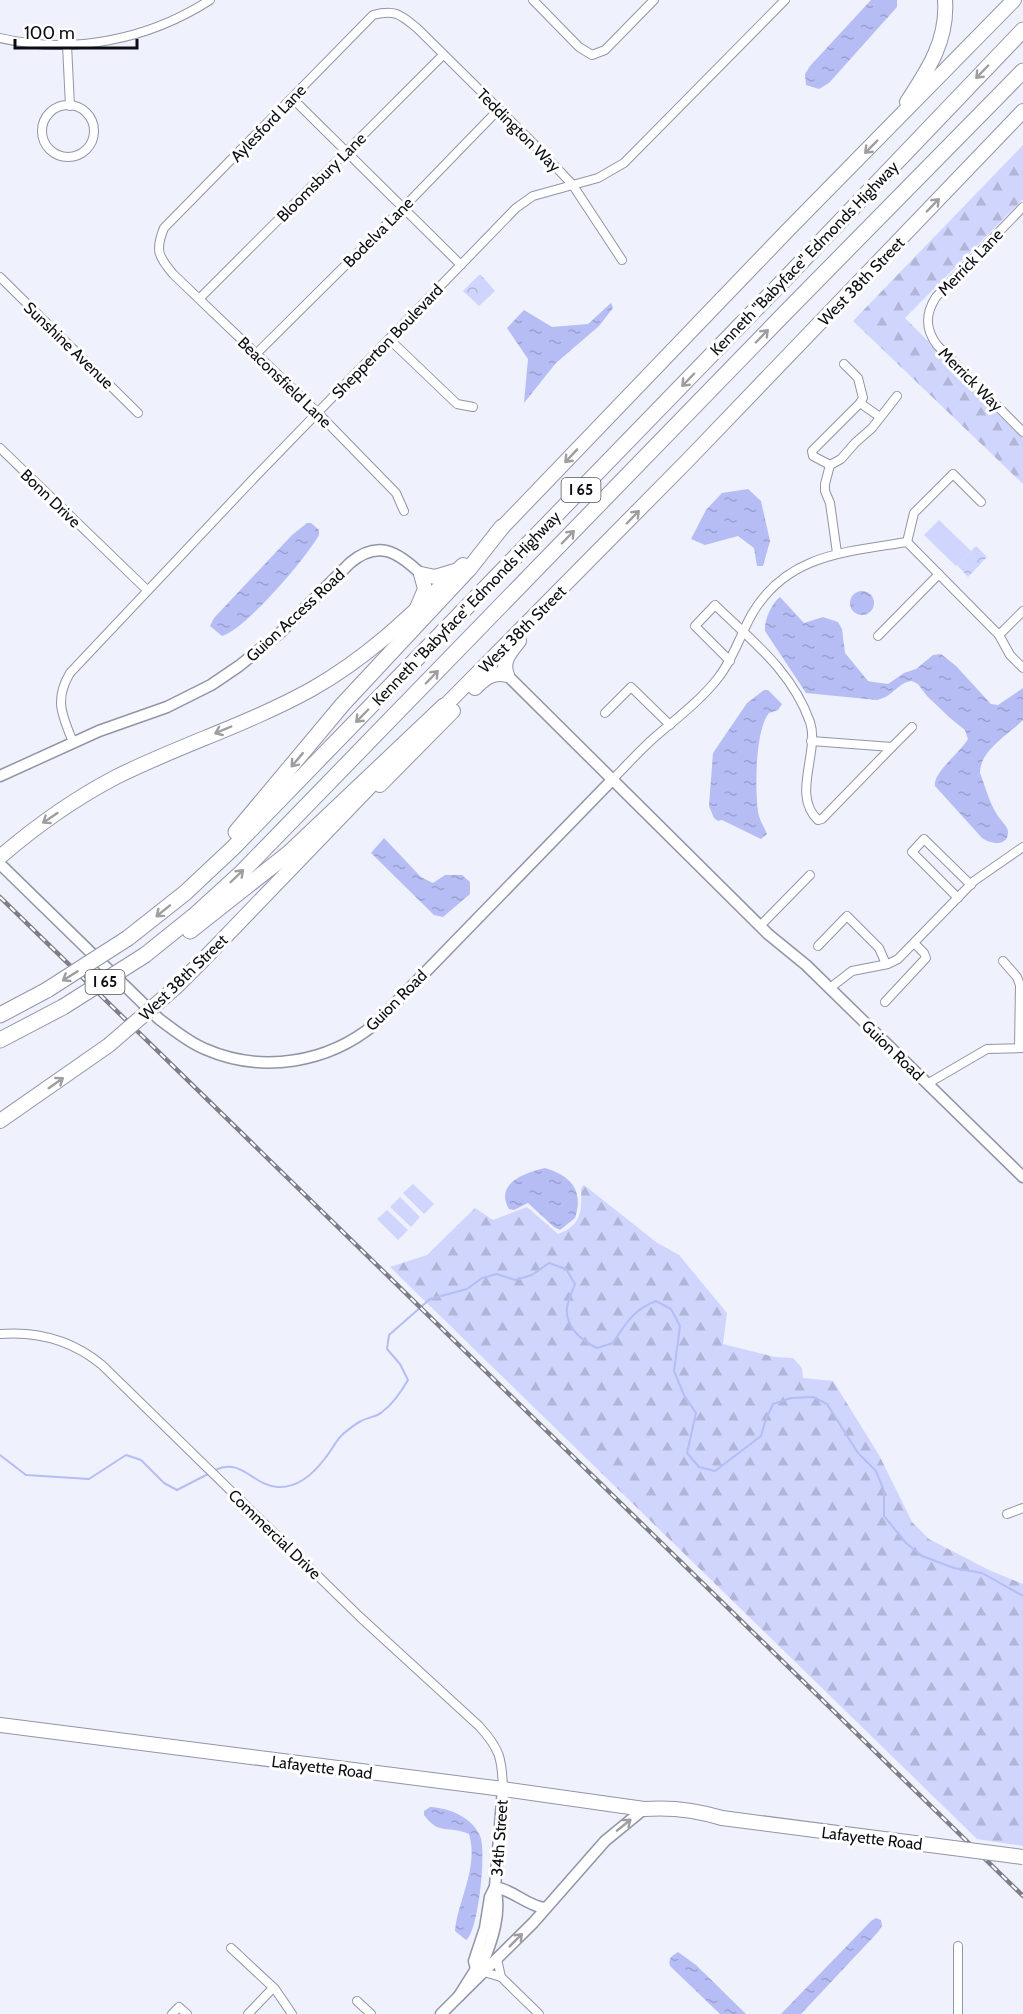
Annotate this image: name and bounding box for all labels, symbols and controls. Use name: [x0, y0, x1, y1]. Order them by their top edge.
scale bar: [15, 12, 136, 50]
text: 100 m: [24, 22, 75, 44]
one-way arrow: [975, 64, 990, 79]
street label: Aylesford Lane: [227, 81, 310, 166]
street label: Teddington Way: [473, 85, 564, 176]
street label: Bloomsbury Lane: [273, 129, 370, 226]
one-way arrow: [863, 140, 878, 155]
street label: Kenneth "Babyface" Edmonds Highway: [706, 157, 902, 359]
street label: Bodelva Lane: [339, 193, 417, 271]
one-way arrow: [926, 198, 940, 213]
street label: Merrick Lane: [934, 225, 1007, 300]
street label: West 38th Street: [814, 233, 909, 329]
street label: Shepperton Boulevard: [328, 280, 447, 402]
street label: Sunshine Avenue: [20, 298, 117, 393]
one-way arrow: [755, 329, 769, 344]
street label: Beaconsfield Lane: [234, 333, 335, 432]
street label: Merrick Way: [935, 343, 1007, 415]
one-way arrow: [680, 372, 695, 387]
one-way arrow: [564, 448, 578, 463]
street label: Bonn Drive: [17, 465, 84, 531]
road number: I 65: [562, 478, 600, 502]
street label: Kenneth "Babyface" Edmonds Highway: [368, 507, 564, 709]
one-way arrow: [625, 509, 640, 524]
one-way arrow: [560, 529, 575, 544]
street label: Guion Access Road: [242, 565, 348, 666]
street label: West 38th Street: [475, 581, 570, 677]
one-way arrow: [425, 669, 439, 684]
one-way arrow: [355, 708, 369, 723]
one-way arrow: [215, 725, 233, 736]
one-way arrow: [290, 752, 304, 767]
one-way arrow: [41, 811, 58, 824]
one-way arrow: [230, 869, 245, 884]
one-way arrow: [155, 904, 171, 917]
street label: West 38th Street: [135, 930, 232, 1024]
street label: Guion Road: [362, 966, 431, 1035]
road number: I 65: [86, 970, 124, 994]
one-way arrow: [62, 971, 79, 983]
street label: Guion Road: [858, 1016, 927, 1084]
one-way arrow: [47, 1077, 64, 1089]
street label: Commercial Drive: [224, 1485, 325, 1583]
street label: Lafayette Road: [270, 1752, 373, 1783]
street label: 34th Street: [487, 1799, 512, 1877]
one-way arrow: [616, 1819, 632, 1832]
street label: Lafayette Road: [820, 1823, 923, 1854]
one-way arrow: [508, 1933, 523, 1947]

